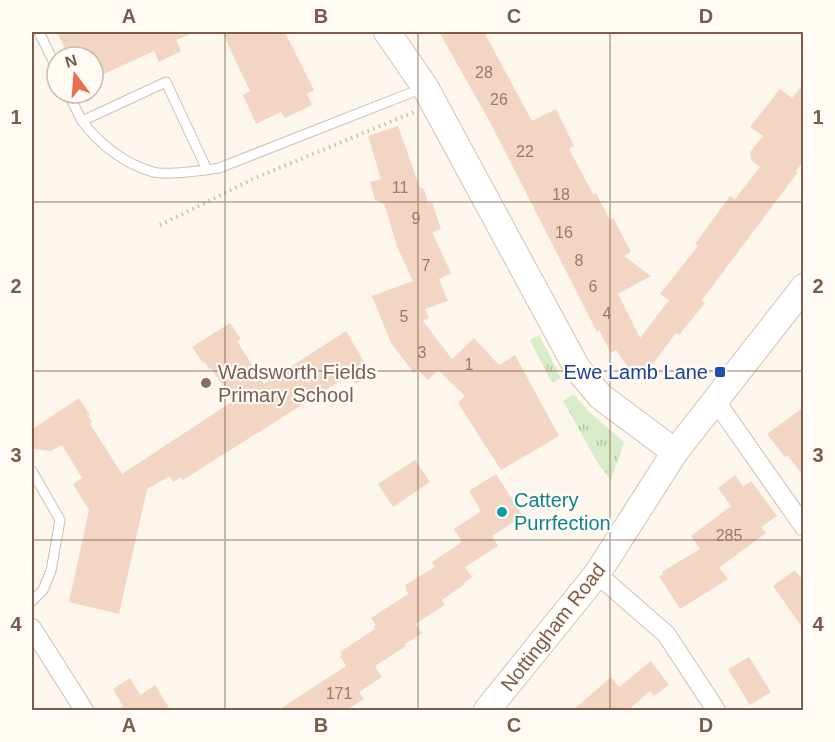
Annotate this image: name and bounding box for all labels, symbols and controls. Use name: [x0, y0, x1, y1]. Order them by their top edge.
text: A: [122, 5, 136, 27]
text: B: [314, 5, 328, 27]
text: C: [507, 5, 521, 27]
text: D: [699, 5, 713, 27]
north arrow: [45, 45, 105, 105]
text: N: [63, 51, 79, 71]
house number: 28: [475, 64, 493, 81]
house number: 26: [490, 91, 508, 108]
text: 1: [10, 106, 22, 128]
text: 1: [812, 106, 824, 128]
house number: 22: [516, 143, 534, 160]
house number: 11: [392, 179, 408, 196]
house number: 18: [552, 186, 570, 203]
house number: 9: [412, 210, 421, 227]
house number: 16: [555, 224, 573, 241]
house number: 8: [575, 252, 584, 269]
house number: 7: [422, 257, 431, 274]
text: 2: [10, 275, 22, 297]
text: 2: [812, 275, 824, 297]
house number: 6: [589, 278, 598, 295]
house number: 4: [603, 305, 612, 322]
house number: 5: [400, 308, 409, 325]
house number: 3: [418, 344, 427, 361]
house number: 1: [465, 356, 474, 373]
place label: Wadsworth Fields Primary School: [218, 361, 376, 406]
place label: Ewe Lamb Lane: [563, 361, 708, 383]
marker: Ewe Lamb Lane: [713, 365, 727, 379]
marker: Wadsworth Fields Primary School: [199, 376, 213, 390]
text: 3: [10, 444, 22, 466]
text: 3: [812, 444, 824, 466]
place label: Cattery Purrfection: [514, 489, 611, 534]
marker: Cattery Purrfection: [495, 505, 509, 519]
house number: 285: [716, 527, 742, 544]
street label: Nottingham Road: [496, 559, 610, 695]
text: 4: [10, 613, 22, 635]
text: 4: [812, 613, 824, 635]
house number: 171: [326, 685, 352, 702]
text: A: [122, 714, 136, 736]
text: B: [314, 714, 328, 736]
text: C: [507, 714, 521, 736]
text: D: [699, 714, 713, 736]

